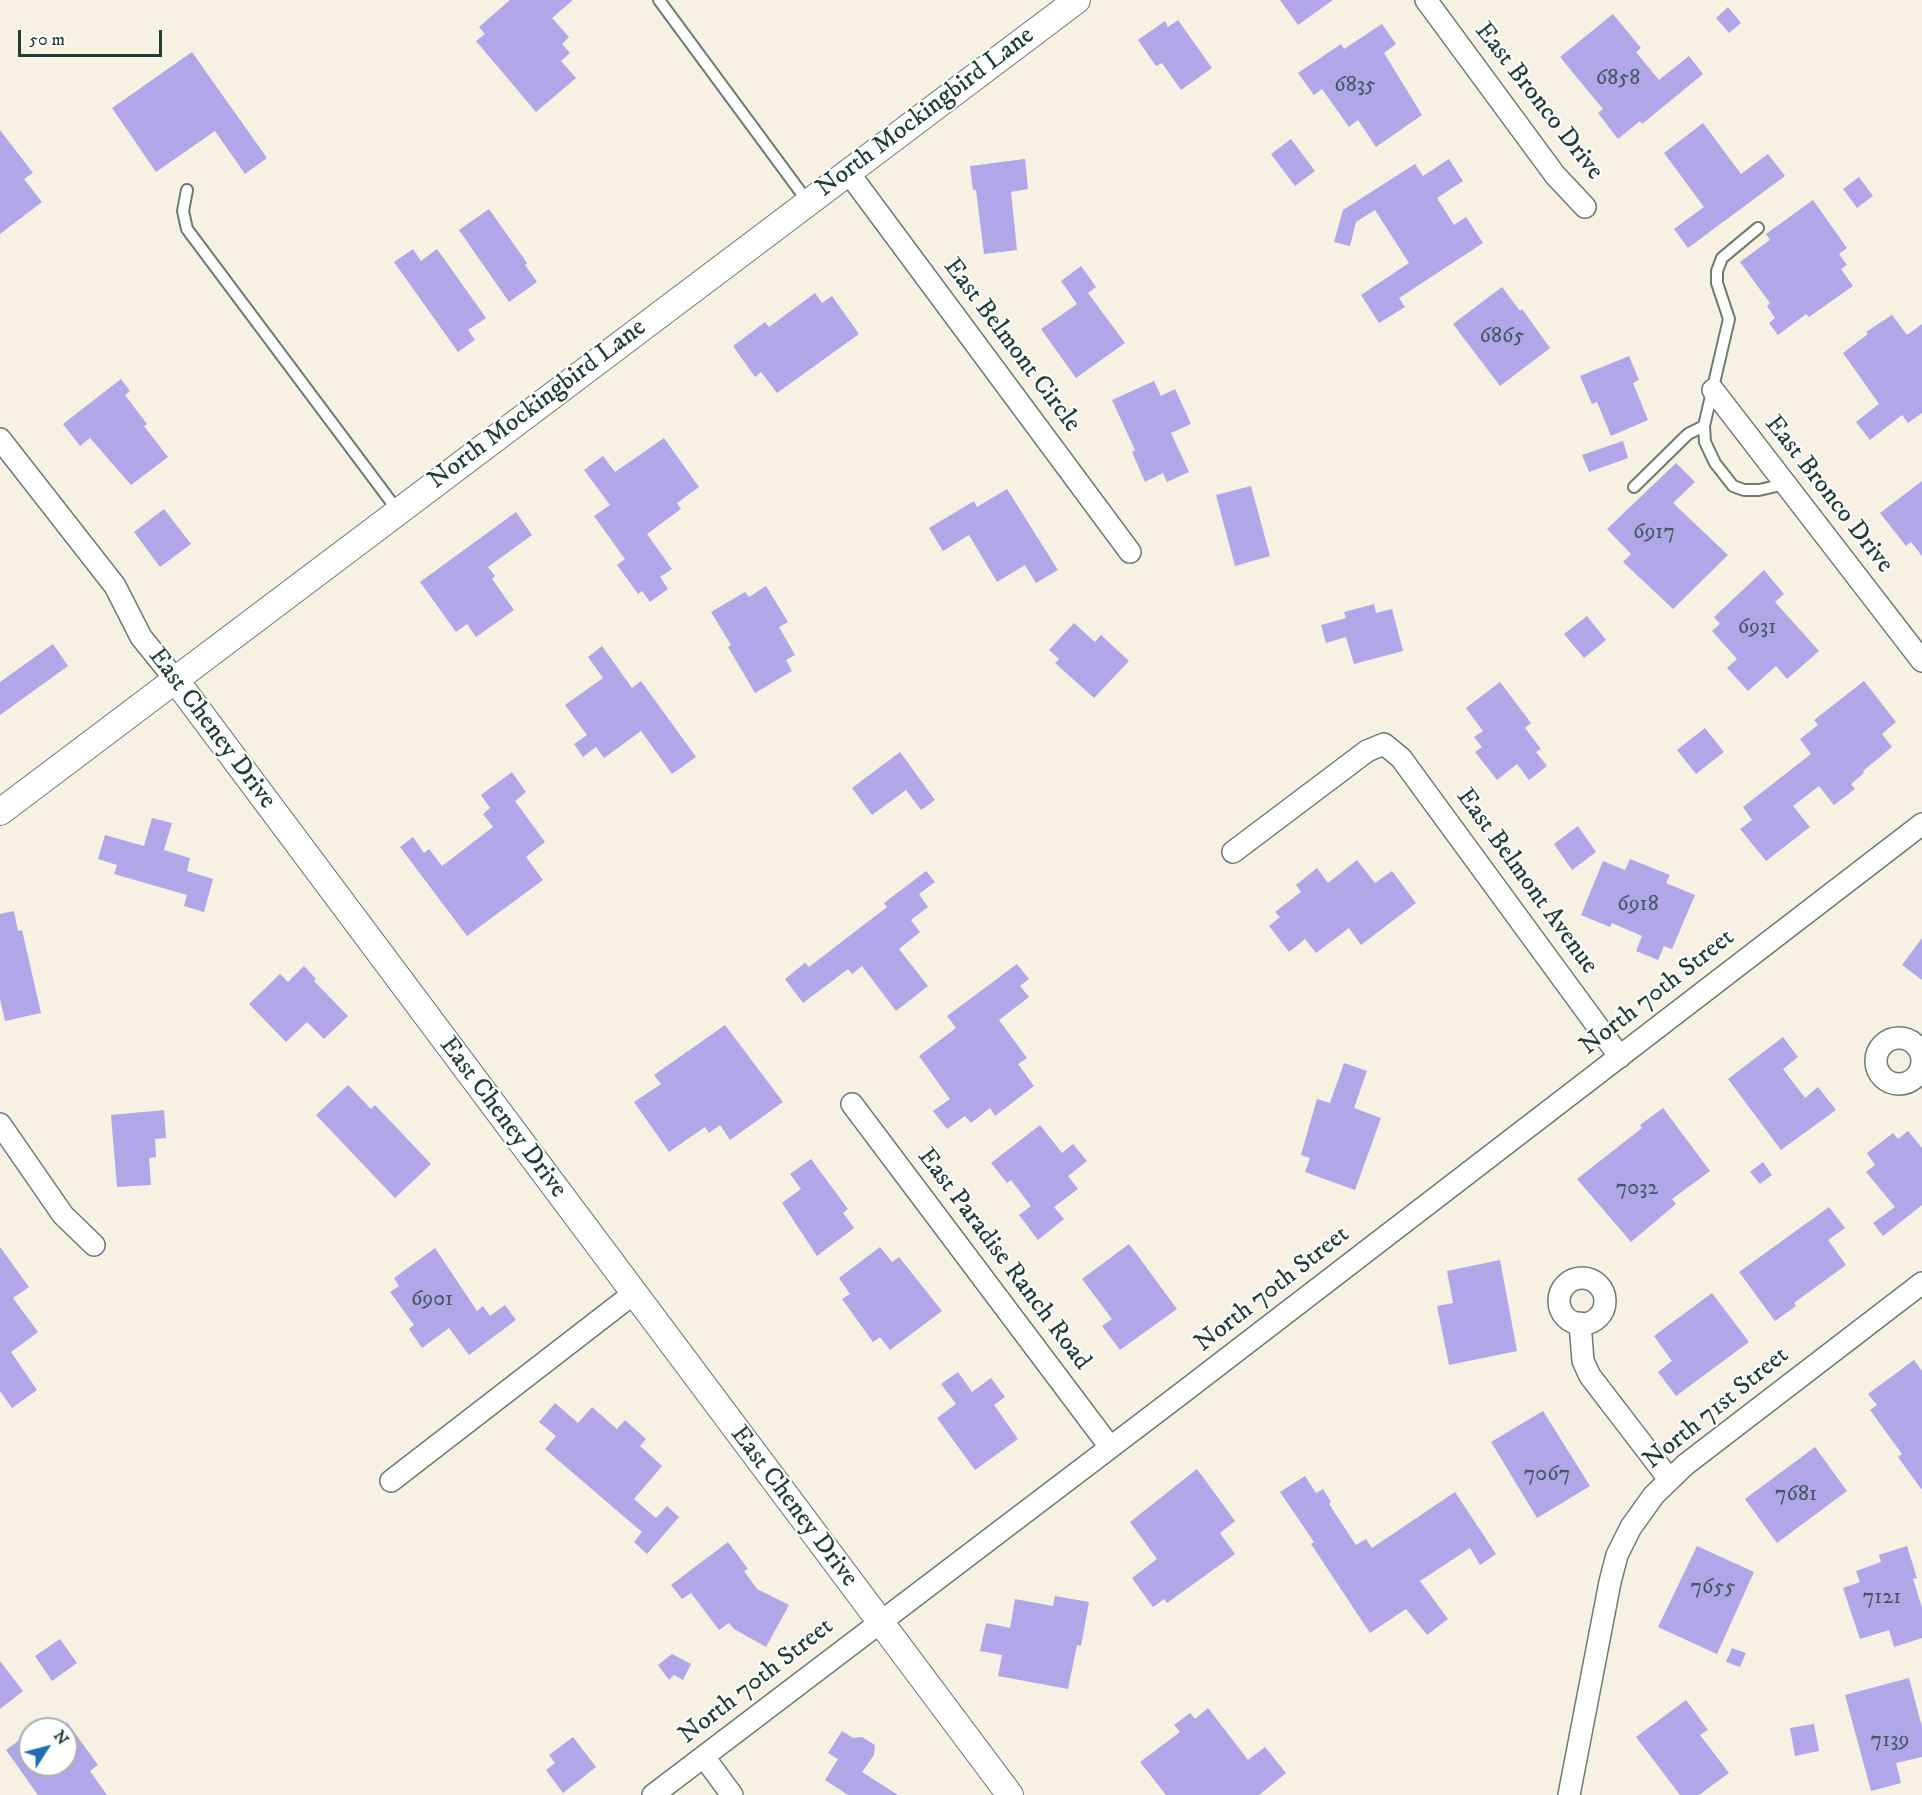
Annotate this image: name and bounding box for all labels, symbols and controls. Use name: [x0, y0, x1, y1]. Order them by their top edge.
street label: East Bronco Drive: [1467, 17, 1609, 187]
scale bar: [21, 18, 165, 56]
street label: North Mockingbird Lane: [811, 21, 1041, 205]
text: 50 m: [29, 29, 65, 51]
house number: 6858: [1596, 66, 1640, 92]
house number: 6835: [1334, 73, 1376, 99]
street label: East Belmont Circle: [935, 253, 1087, 439]
street label: North Mockingbird Lane: [423, 313, 653, 497]
house number: 6865: [1480, 324, 1524, 350]
street label: East Bronco Drive: [1757, 410, 1899, 580]
house number: 6917: [1633, 520, 1675, 546]
house number: 6931: [1738, 615, 1776, 641]
street label: East Cheney Drive: [140, 642, 282, 816]
street label: East Belmont Avenue: [1448, 783, 1604, 981]
house number: 6918: [1617, 892, 1659, 918]
street label: North 70th Street: [1575, 923, 1741, 1063]
street label: East Cheney Drive: [431, 1031, 573, 1205]
street label: East Paradise Ranch Road: [909, 1143, 1097, 1377]
house number: 7032: [1616, 1176, 1658, 1202]
street label: North 70th Street: [1190, 1220, 1356, 1360]
house number: 6901: [411, 1287, 453, 1313]
street label: North 71st Street: [1638, 1341, 1796, 1477]
street label: East Cheney Drive: [722, 1420, 864, 1594]
house number: 7067: [1524, 1462, 1570, 1488]
house number: 7681: [1775, 1482, 1817, 1508]
house number: 7655: [1691, 1575, 1735, 1601]
house number: 7121: [1863, 1585, 1901, 1611]
street label: North 70th Street: [674, 1612, 840, 1752]
north arrow: [18, 1717, 78, 1777]
text: N: [49, 1726, 73, 1749]
house number: 7139: [1871, 1728, 1909, 1754]

